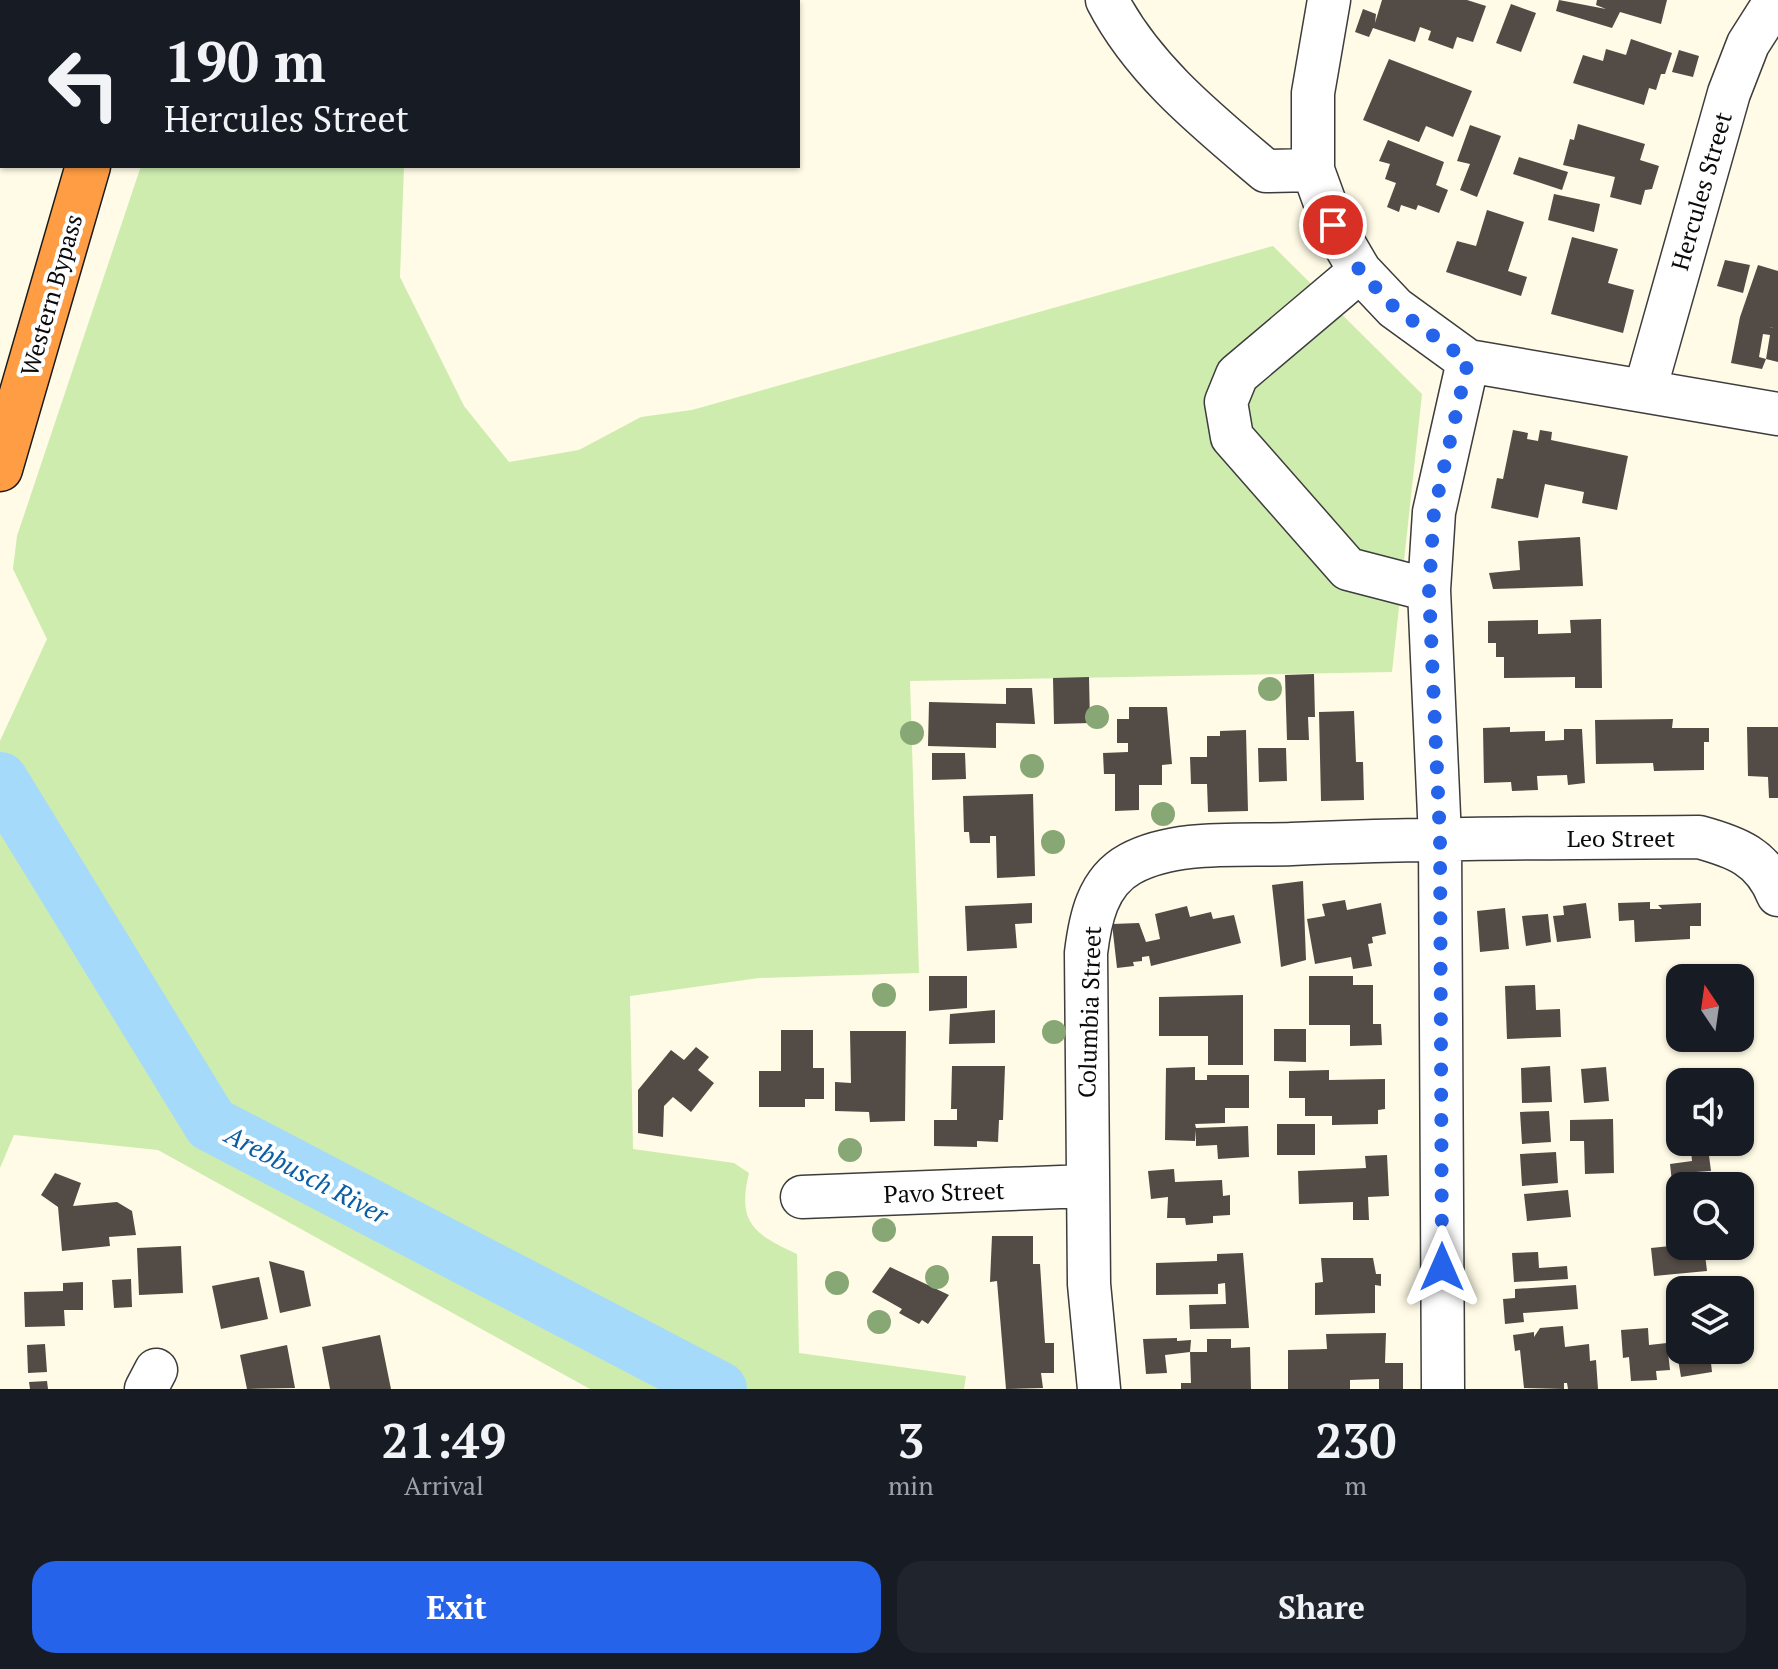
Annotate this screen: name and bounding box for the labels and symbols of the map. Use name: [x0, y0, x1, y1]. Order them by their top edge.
street label: Hercules Street: [1663, 108, 1739, 274]
pin: [1299, 191, 1367, 259]
street label: Western Bypass: [13, 210, 89, 380]
street label: Leo Street: [1567, 822, 1675, 854]
street label: Columbia Street: [1070, 925, 1108, 1099]
north arrow: [1666, 964, 1754, 1052]
water label: Arebbusch River: [218, 1116, 395, 1232]
street label: Pavo Street: [883, 1174, 1005, 1210]
position arrow: [1400, 1225, 1484, 1309]

